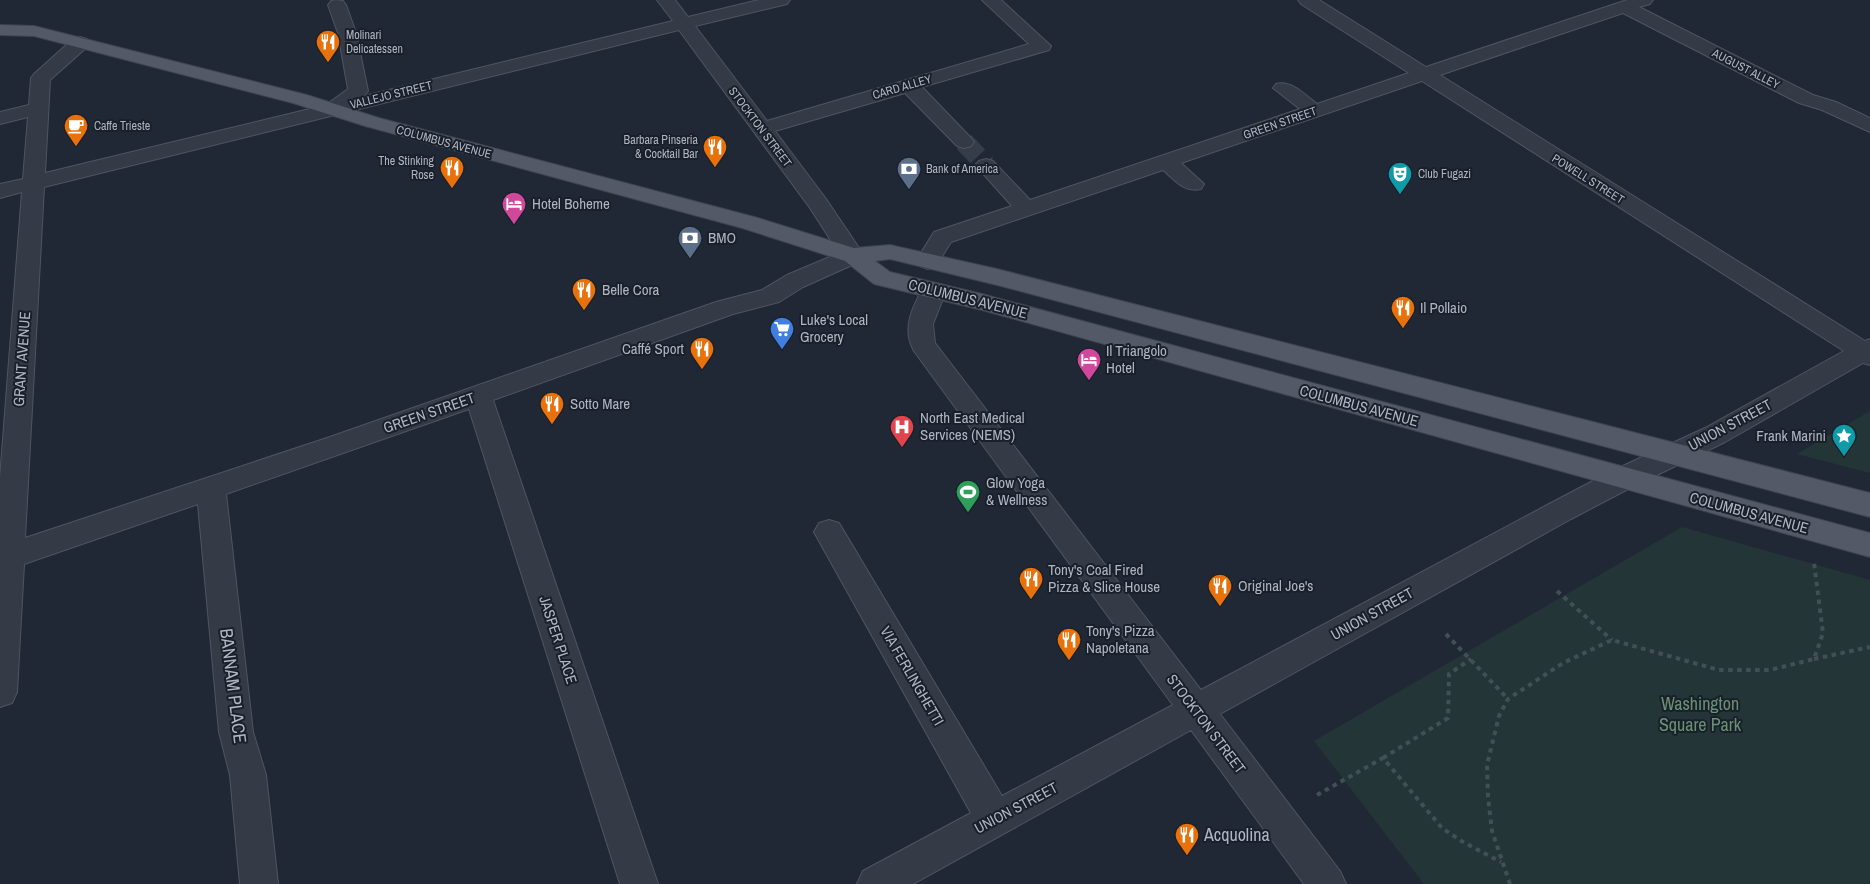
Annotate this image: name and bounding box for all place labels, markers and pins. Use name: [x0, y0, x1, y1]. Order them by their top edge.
place label: Molinari Delicatessen: [346, 27, 403, 57]
restaurant icon: Molinari Delicatessen: [315, 29, 341, 63]
cafe icon: Caffe Trieste: [63, 113, 89, 147]
place label: Caffe Trieste: [94, 118, 150, 134]
place label: Barbara Pinseria & Cocktail Bar: [624, 132, 699, 162]
restaurant icon: Barbara Pinseria & Cocktail Bar: [702, 134, 728, 168]
place label: The Stinking Rose: [378, 153, 435, 183]
restaurant icon: The Stinking Rose: [439, 155, 465, 189]
bank icon: Bank of America: [896, 156, 922, 190]
place label: Bank of America: [926, 161, 999, 177]
theatre icon: Club Fugazi: [1387, 161, 1413, 195]
place label: Club Fugazi: [1418, 166, 1471, 182]
hotel icon: Hotel Boheme: [501, 191, 527, 225]
place label: Hotel Boheme: [532, 193, 610, 214]
bank icon: BMO: [677, 225, 703, 259]
place label: BMO: [708, 227, 736, 248]
restaurant icon: Belle Cora: [571, 277, 597, 311]
place label: Belle Cora: [602, 279, 660, 300]
restaurant icon: Il Pollaio: [1390, 295, 1416, 329]
place label: Il Pollaio: [1420, 297, 1467, 318]
place label: Luke's Local Grocery: [800, 309, 868, 347]
supermarket icon: Luke's Local Grocery: [769, 316, 795, 350]
restaurant icon: Caffé Sport: [689, 336, 715, 370]
place label: Caffé Sport: [622, 338, 685, 359]
place label: Il Triangolo Hotel: [1106, 340, 1167, 378]
hotel icon: Il Triangolo Hotel: [1076, 347, 1102, 381]
restaurant icon: Sotto Mare: [539, 391, 565, 425]
place label: Sotto Mare: [570, 393, 630, 414]
place label: North East Medical Services (NEMS): [920, 407, 1025, 445]
hospital icon: North East Medical Services (NEMS): [889, 414, 915, 448]
place icon: Frank Marini: [1831, 423, 1857, 457]
place label: Frank Marini: [1756, 425, 1826, 446]
place label: Glow Yoga & Wellness: [986, 472, 1047, 510]
sports icon: Glow Yoga & Wellness: [955, 479, 981, 513]
place label: Tony's Coal Fired Pizza & Slice House: [1048, 559, 1160, 597]
restaurant icon: Tony's Coal Fired Pizza & Slice House: [1018, 566, 1044, 600]
restaurant icon: Original Joe's: [1207, 573, 1233, 607]
place label: Original Joe's: [1238, 575, 1314, 596]
place label: Tony's Pizza Napoletana: [1086, 620, 1155, 658]
restaurant icon: Tony's Pizza Napoletana: [1056, 627, 1082, 661]
restaurant icon: Acquolina: [1174, 822, 1200, 856]
place label: Acquolina: [1203, 822, 1270, 847]

